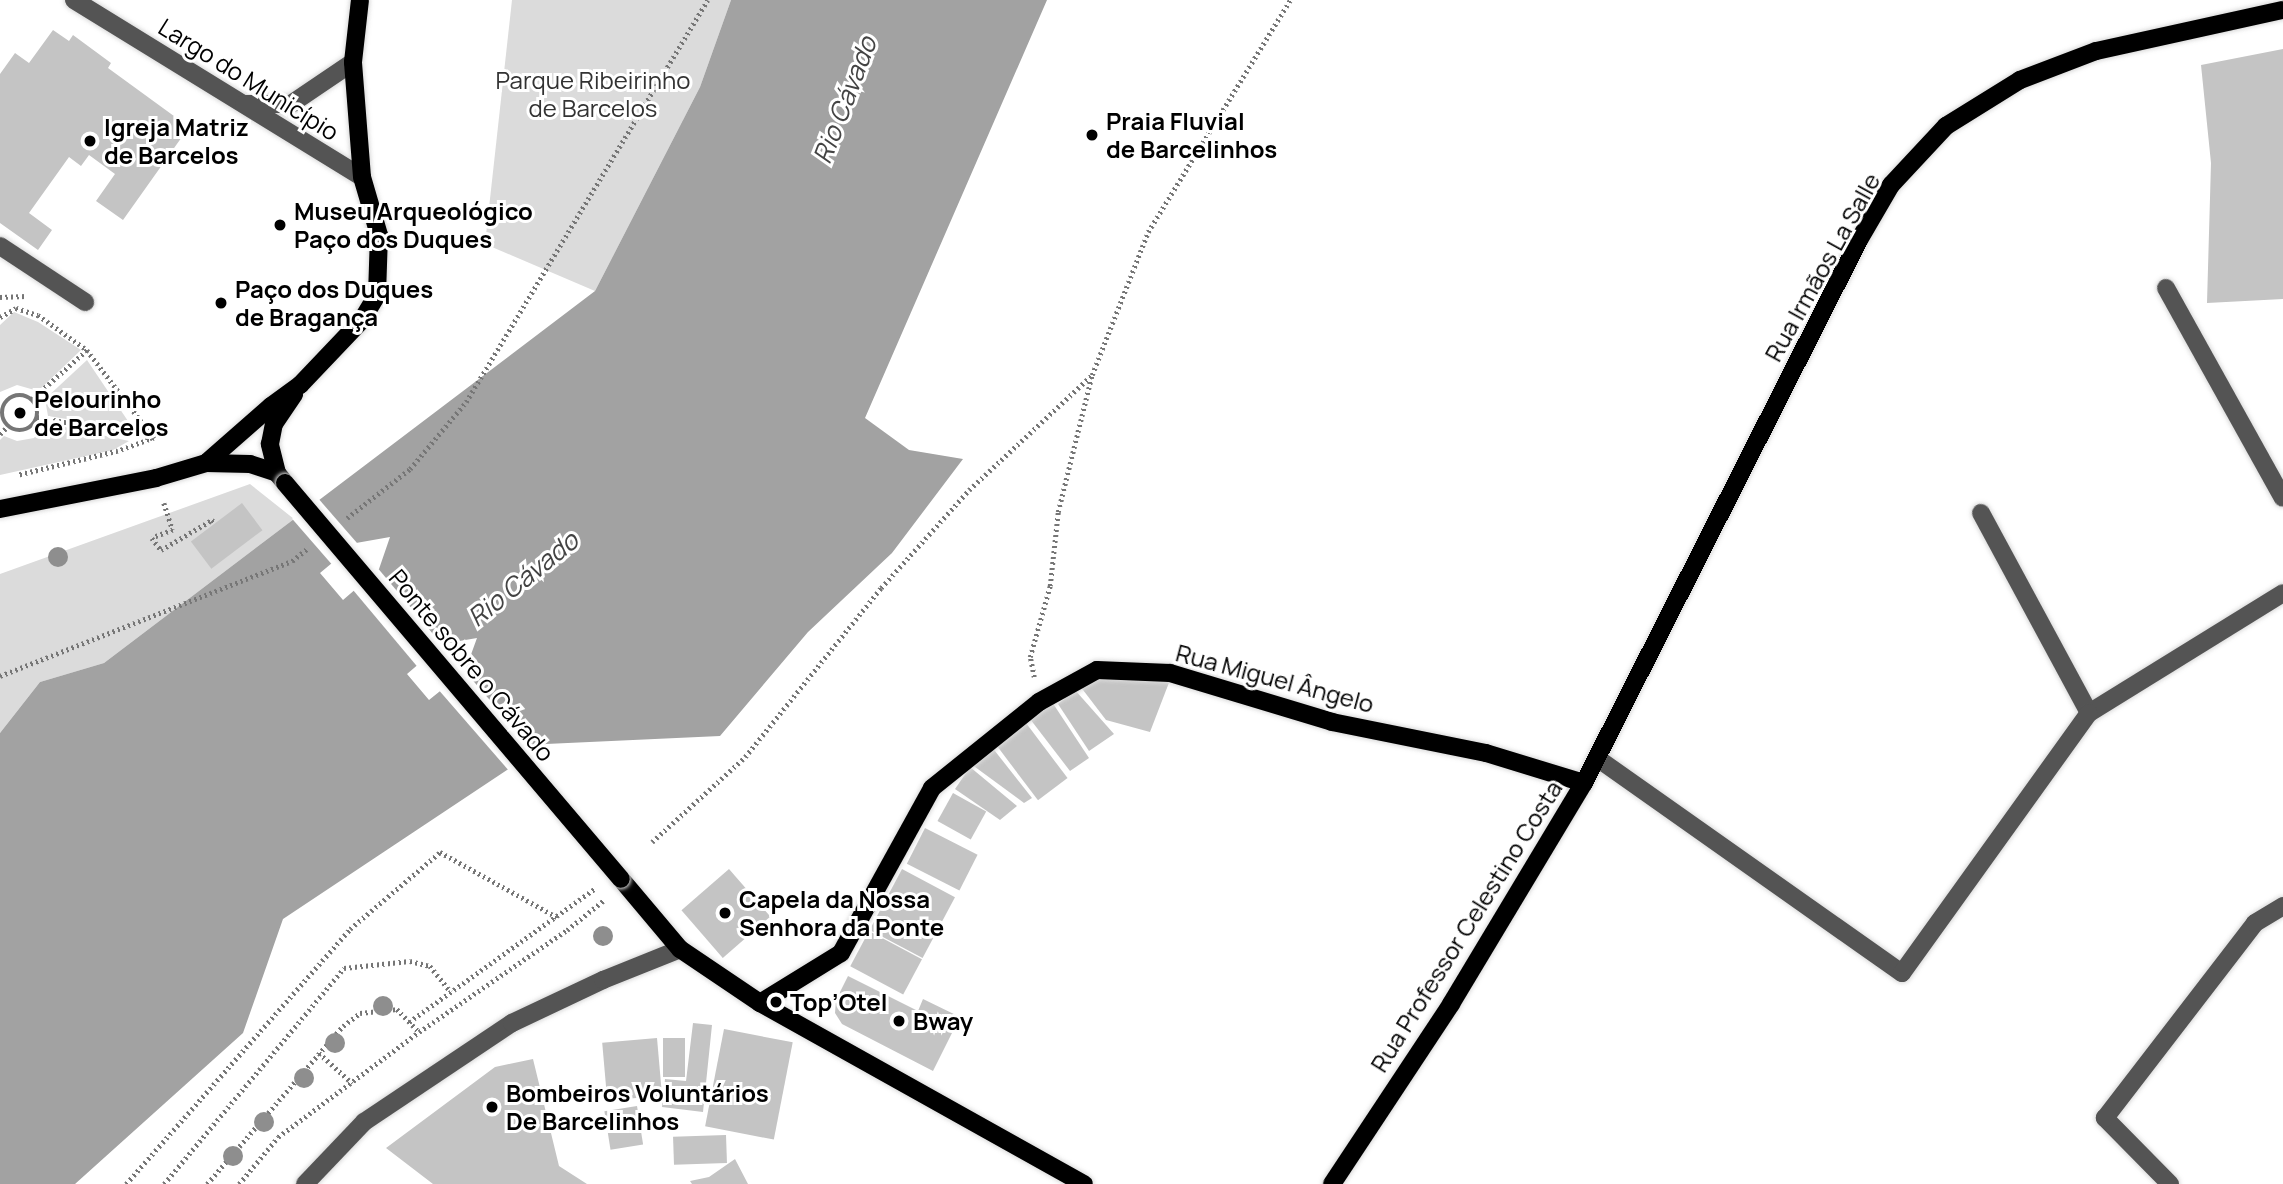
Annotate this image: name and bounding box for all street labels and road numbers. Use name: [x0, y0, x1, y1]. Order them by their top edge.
street label: Largo do Município: [154, 12, 344, 146]
street label: Rua Irmãos La Salle: [1758, 168, 1886, 366]
street label: Ponte sobre o Cávado: [383, 563, 561, 767]
street label: Rua Miguel Ângelo: [1173, 638, 1377, 718]
street label: Rua Professor Celestino Costa: [1364, 775, 1568, 1077]

